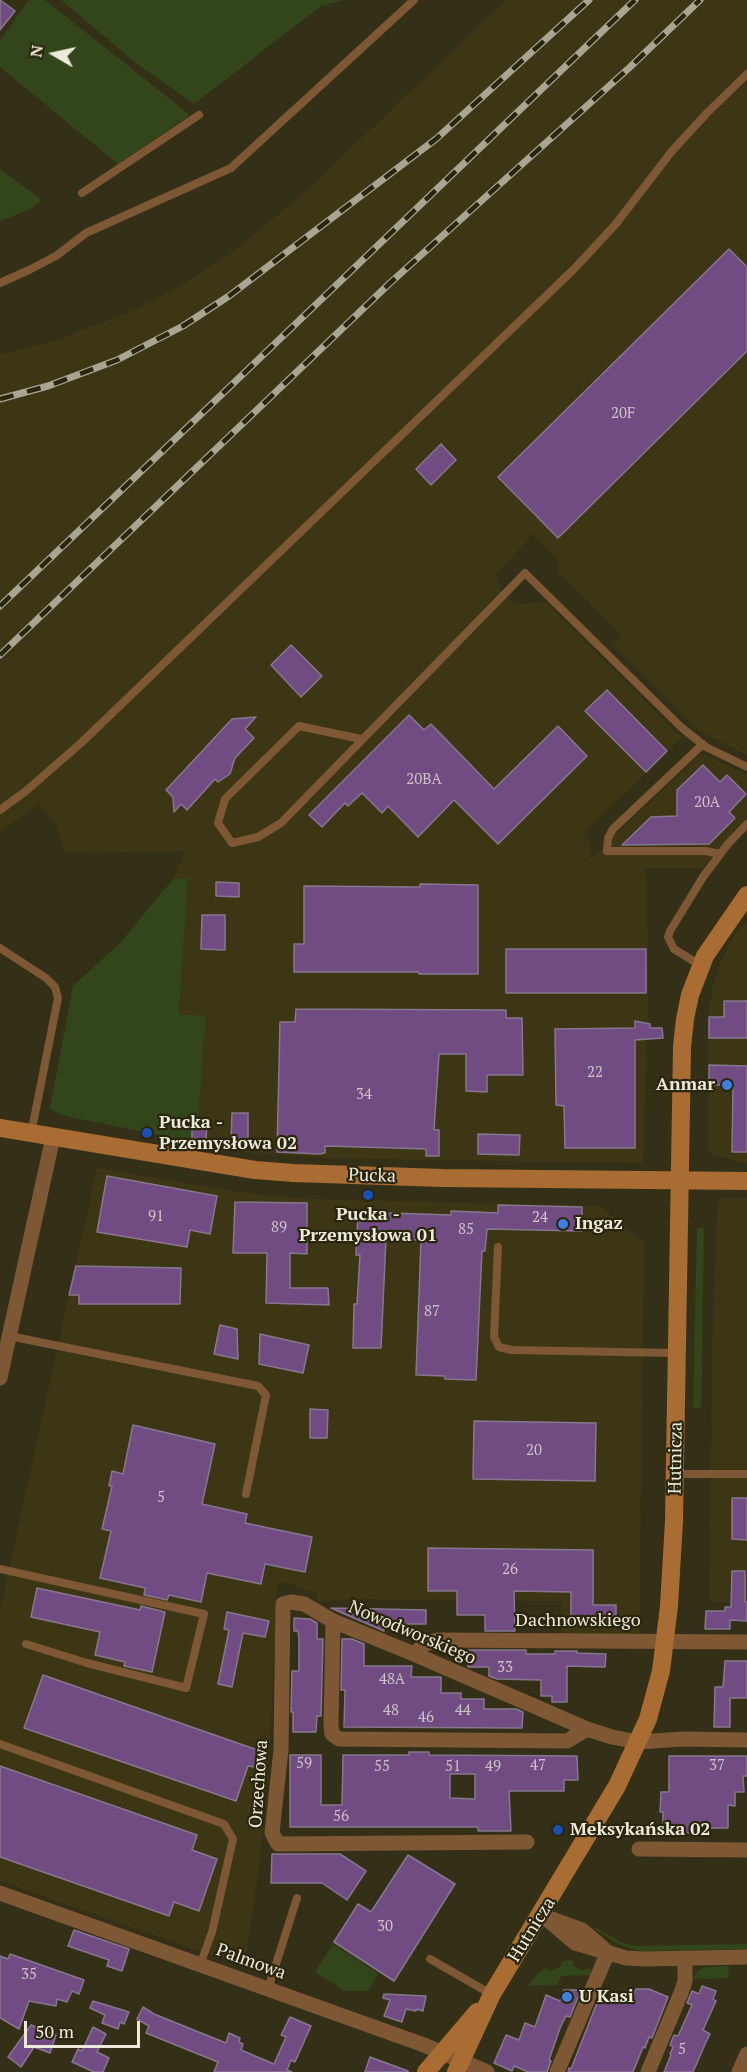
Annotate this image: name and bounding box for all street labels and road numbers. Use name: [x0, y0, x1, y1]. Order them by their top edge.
street label: Pucka: [348, 1164, 396, 1188]
street label: Hutnicza: [665, 1422, 687, 1494]
street label: Nowodworskiego: [345, 1596, 479, 1670]
street label: Dachnowskiego: [515, 1610, 641, 1632]
street label: Orzechowa: [245, 1739, 273, 1829]
street label: Hutnicza: [504, 1894, 560, 1966]
street label: Palmowa: [213, 1939, 289, 1985]

